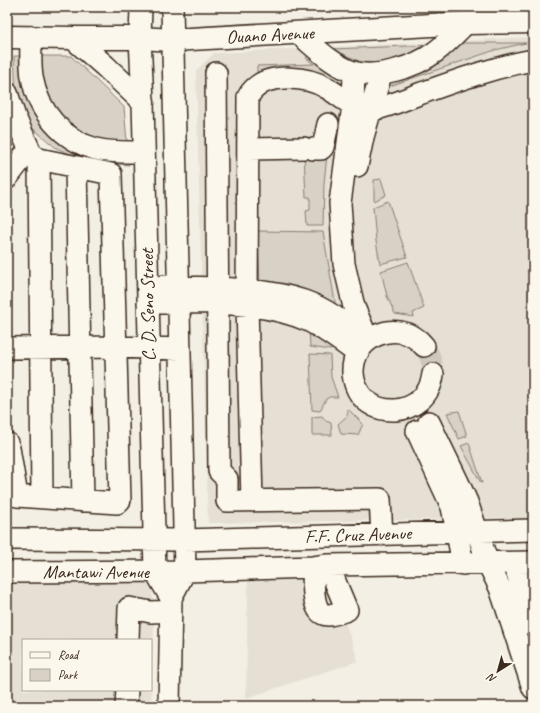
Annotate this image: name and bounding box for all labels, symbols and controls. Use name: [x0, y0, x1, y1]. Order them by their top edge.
street label: Ouano Avenue: [226, 21, 316, 49]
street label: C. D. Seno Street: [135, 247, 161, 361]
street label: F.F. Cruz Avenue: [304, 521, 413, 549]
street label: Mantawi Avenue: [43, 560, 151, 584]
legend: [22, 639, 152, 691]
text: Road: [58, 647, 80, 663]
north arrow: [478, 651, 518, 691]
text: Park: [58, 667, 79, 683]
text: N: [483, 670, 499, 687]

